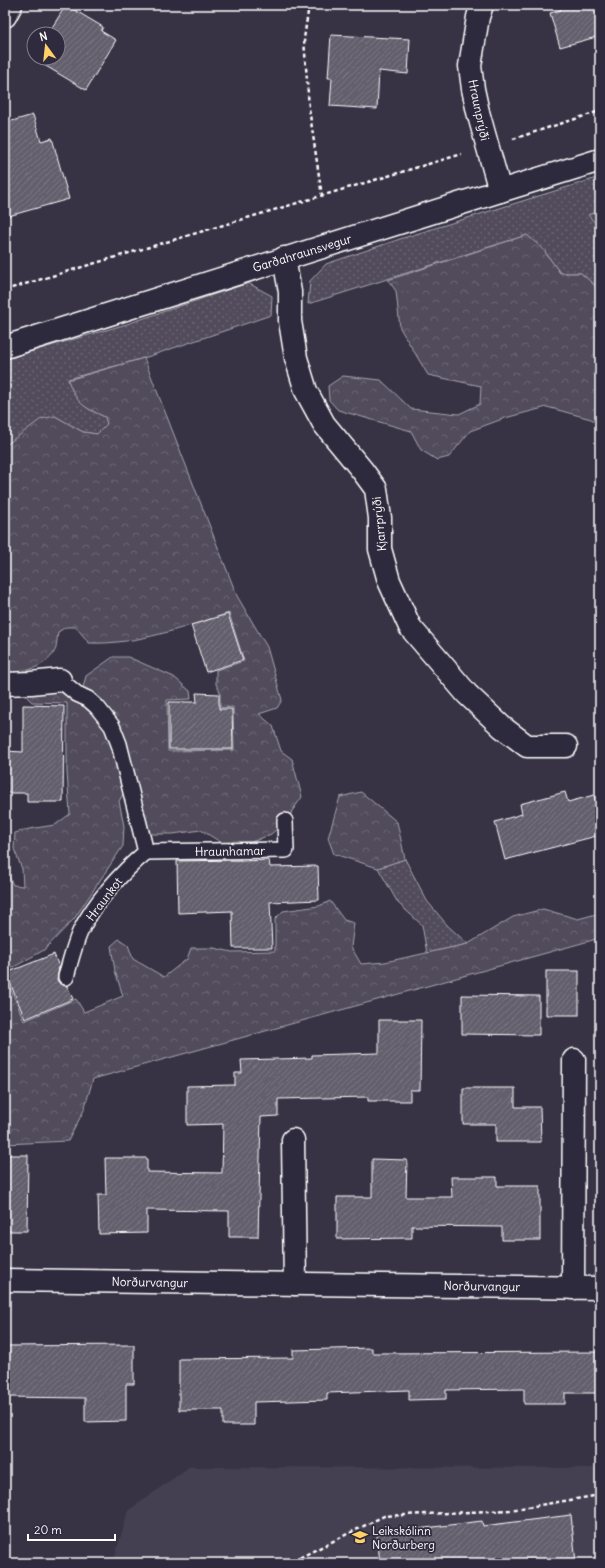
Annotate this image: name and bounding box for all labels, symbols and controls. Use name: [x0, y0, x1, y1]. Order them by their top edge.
north arrow: [26, 26, 66, 66]
text: N: [38, 29, 49, 44]
street label: Hraunprýði: [465, 78, 493, 142]
street label: Garðahraunsvegur: [251, 231, 353, 275]
street label: Kjarrprýði: [369, 496, 389, 552]
street label: Hraunhamar: [195, 843, 265, 859]
street label: Hraunkot: [83, 874, 125, 924]
street label: Norðurvangur: [112, 1274, 189, 1290]
street label: Norðurvangur: [444, 1278, 521, 1294]
scale bar: [28, 1516, 115, 1542]
text: 20 m: [34, 1522, 62, 1537]
place label: Leikskólinn Norðurberg: [372, 1523, 435, 1552]
school or university icon: Leikskólinn Norðurberg: [351, 1528, 369, 1546]

